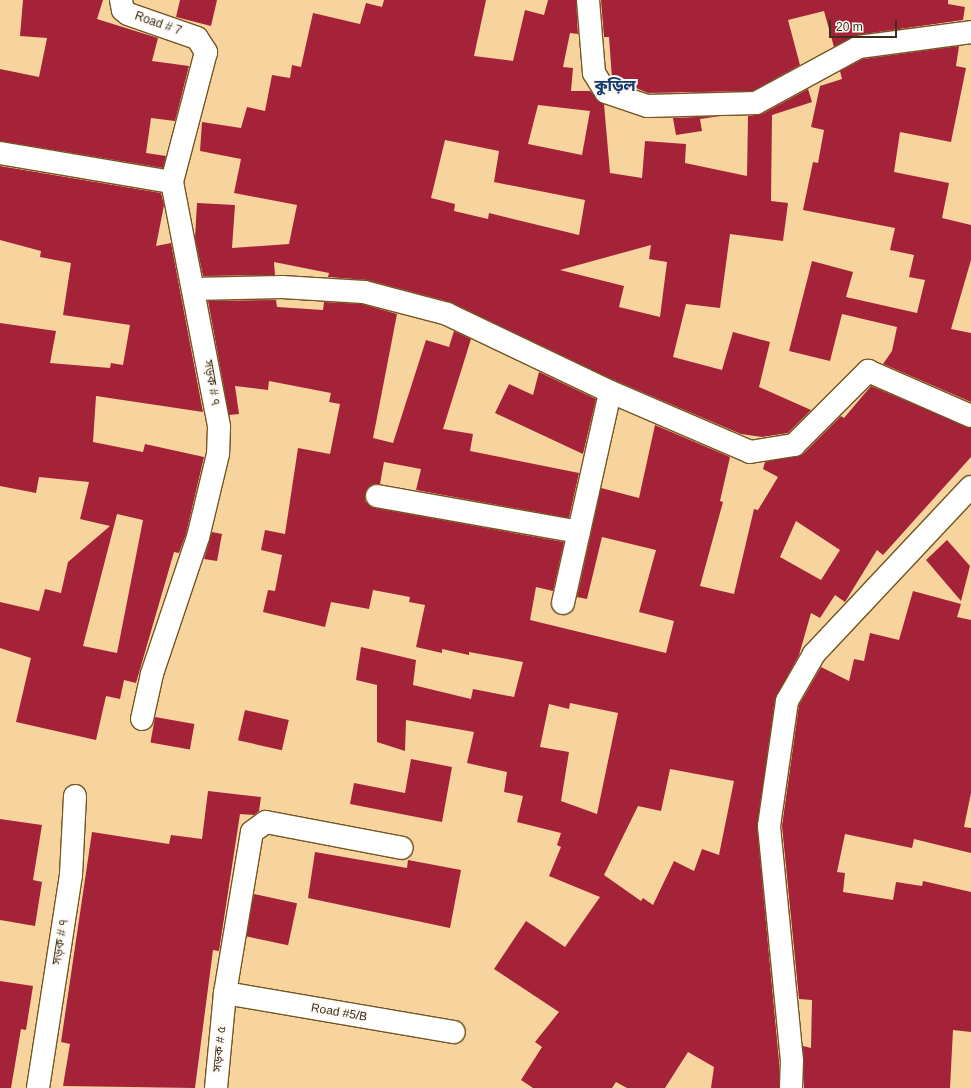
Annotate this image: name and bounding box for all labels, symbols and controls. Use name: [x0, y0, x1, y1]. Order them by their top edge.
street label: Road # 7: [133, 9, 183, 39]
scale bar: [831, 12, 899, 38]
text: 20 m: [836, 20, 863, 34]
district label: কুড়িল: [594, 76, 636, 96]
street label: সড়ক # ৭: [200, 359, 222, 407]
street label: সড়ক # ৭: [50, 918, 72, 966]
street label: Road #5/B: [310, 1001, 368, 1025]
street label: সড়ক # ৫: [210, 1025, 230, 1073]

